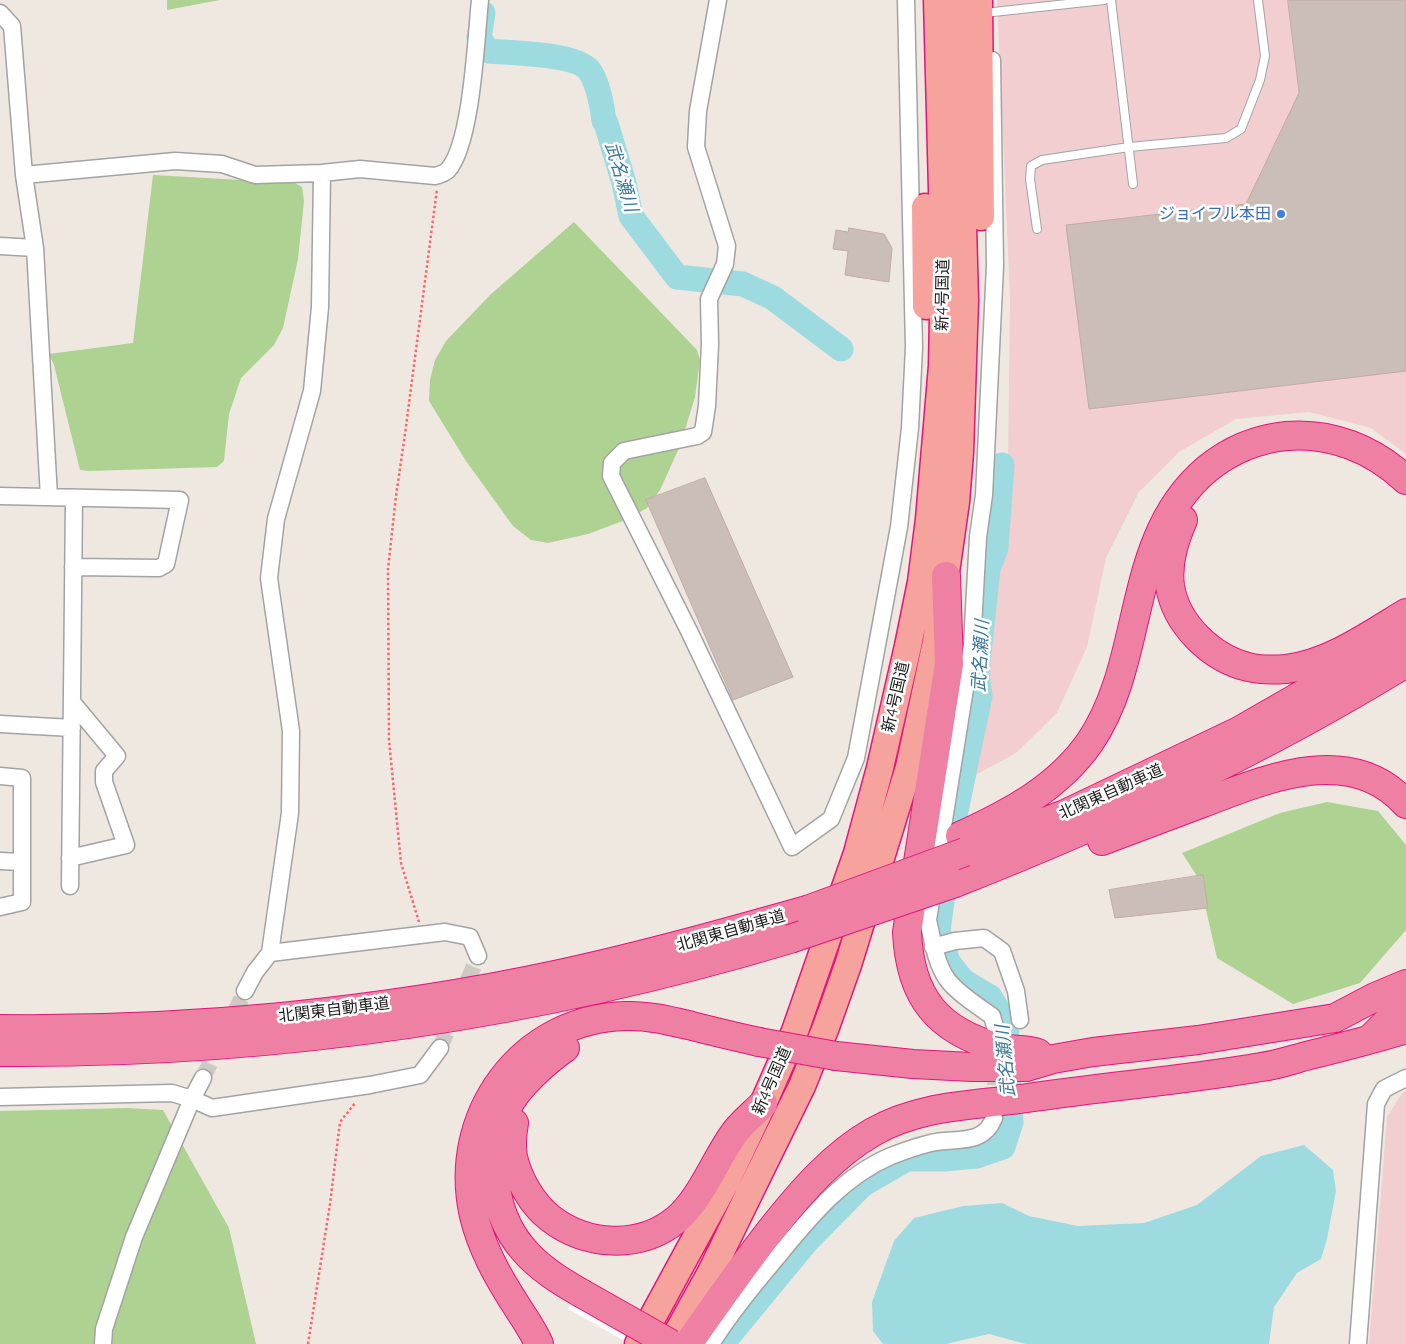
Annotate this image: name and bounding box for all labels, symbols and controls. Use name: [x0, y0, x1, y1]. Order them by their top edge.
water label: 武名瀬川: [600, 139, 642, 215]
place label: ジョイフル本田: [1159, 204, 1271, 224]
marker: ジョイフル本田: [1275, 208, 1287, 220]
street label: 新4号国道: [933, 259, 953, 331]
water label: 武名瀬川: [968, 619, 994, 693]
street label: 新4号国道: [878, 660, 914, 734]
street label: 北関東自動車道: [1056, 760, 1166, 824]
street label: 北関東自動車道: [675, 906, 787, 956]
street label: 北関東自動車道: [277, 994, 391, 1026]
water label: 武名瀬川: [992, 1024, 1020, 1098]
street label: 新4号国道: [748, 1044, 796, 1118]

